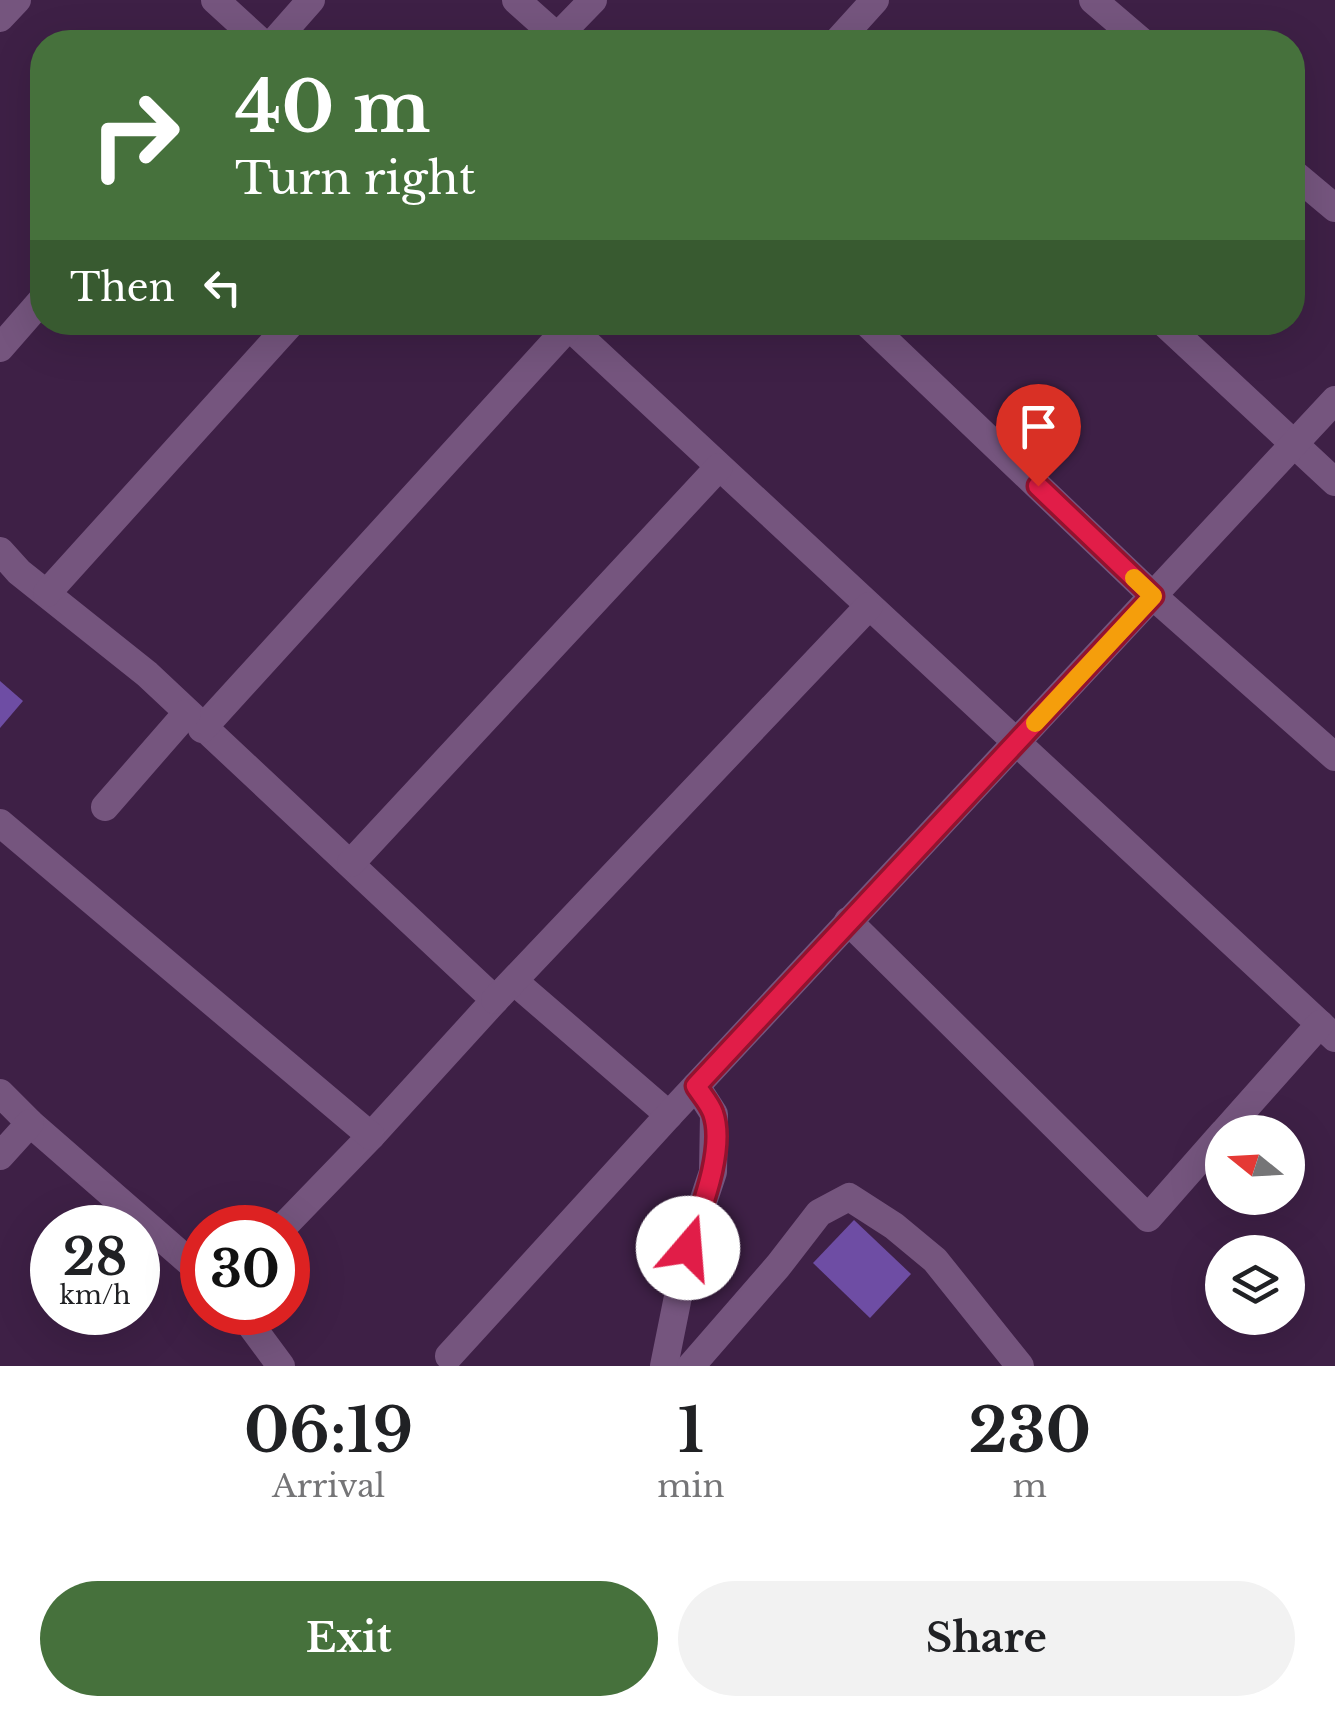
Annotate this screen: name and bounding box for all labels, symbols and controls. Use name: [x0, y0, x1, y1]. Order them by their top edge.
text: 40 m: [235, 64, 430, 151]
icon: right: [70, 70, 200, 200]
text: Turn right: [235, 150, 476, 206]
icon: left: [195, 260, 250, 315]
text: Then: [70, 264, 175, 311]
pin: [996, 384, 1081, 487]
icon: arrive: [1011, 399, 1066, 454]
north arrow: [1205, 1115, 1305, 1215]
map controls: [1205, 1115, 1305, 1335]
position arrow: [636, 1196, 740, 1300]
speed limit sign: 30: [180, 1205, 310, 1335]
text: 28: [63, 1226, 127, 1289]
button: layers: [1205, 1235, 1305, 1335]
text: km/h: [60, 1280, 130, 1311]
text: 06:19: [244, 1394, 413, 1468]
text: 1: [678, 1394, 704, 1468]
text: 230: [968, 1394, 1091, 1468]
text: Arrival: [272, 1466, 385, 1506]
text: min: [657, 1466, 725, 1506]
text: m: [1013, 1466, 1047, 1506]
button: Exit: [40, 1581, 658, 1696]
button: Share: [678, 1581, 1295, 1696]

